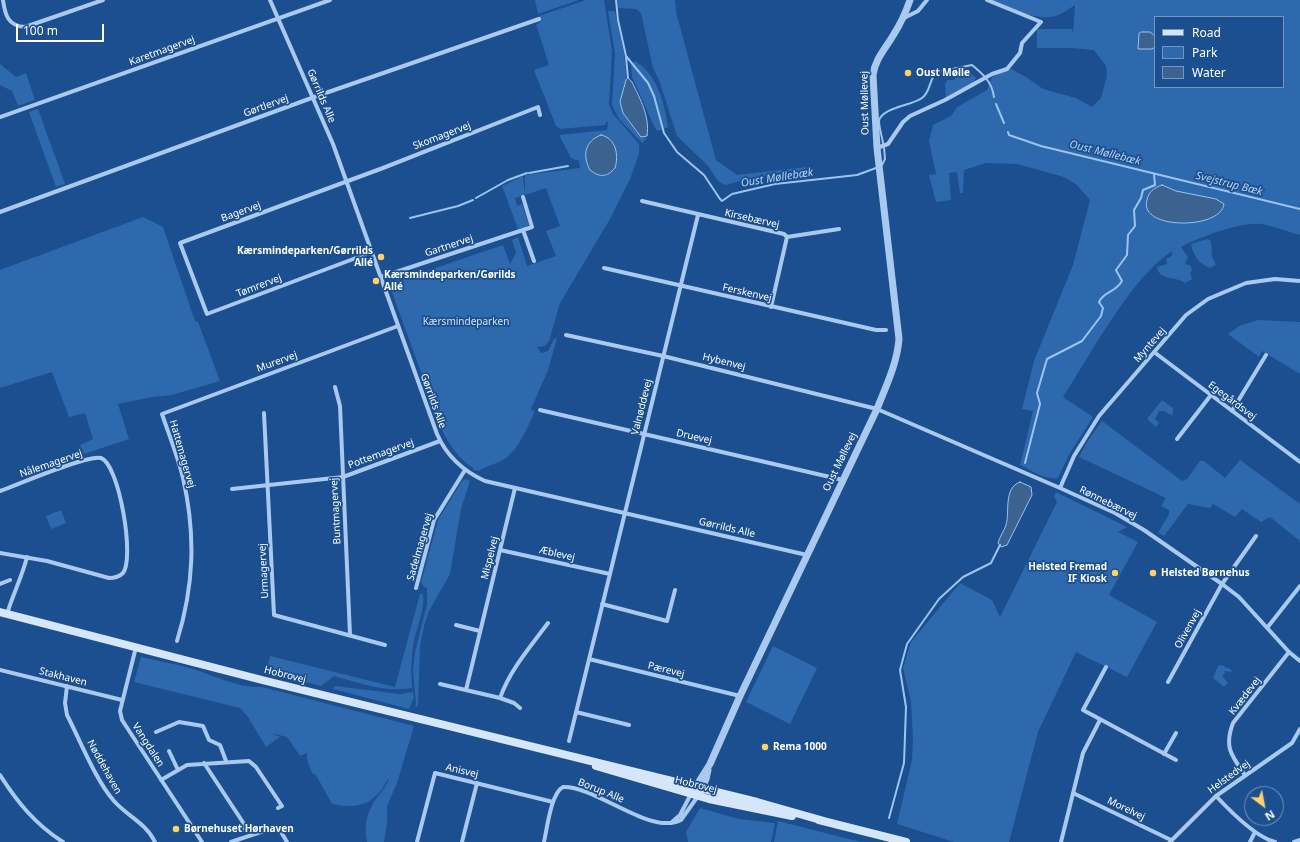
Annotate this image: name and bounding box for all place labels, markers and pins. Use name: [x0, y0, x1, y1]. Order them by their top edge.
place label: Oust Mølle: [916, 67, 970, 79]
marker: Oust Mølle: [903, 68, 913, 78]
place label: Kærsmindeparken/Gørrilds Allé: [237, 245, 373, 268]
marker: Kærsmindeparken/Gørrilds Allé: [376, 252, 386, 262]
place label: Kærsmindeparken/Gørilds Allé: [384, 269, 516, 292]
marker: Kærsmindeparken/Gørilds Allé: [371, 276, 381, 286]
place label: Helsted Fremad IF Kiosk: [1028, 561, 1107, 584]
place label: Helsted Børnehus: [1161, 567, 1250, 579]
marker: Helsted Fremad IF Kiosk: [1110, 568, 1120, 578]
marker: Helsted Børnehus: [1148, 568, 1158, 578]
place label: Rema 1000: [773, 741, 827, 753]
marker: Rema 1000: [760, 742, 770, 752]
place label: Børnehuset Hørhaven: [184, 823, 294, 835]
marker: Børnehuset Hørhaven: [171, 824, 181, 834]

